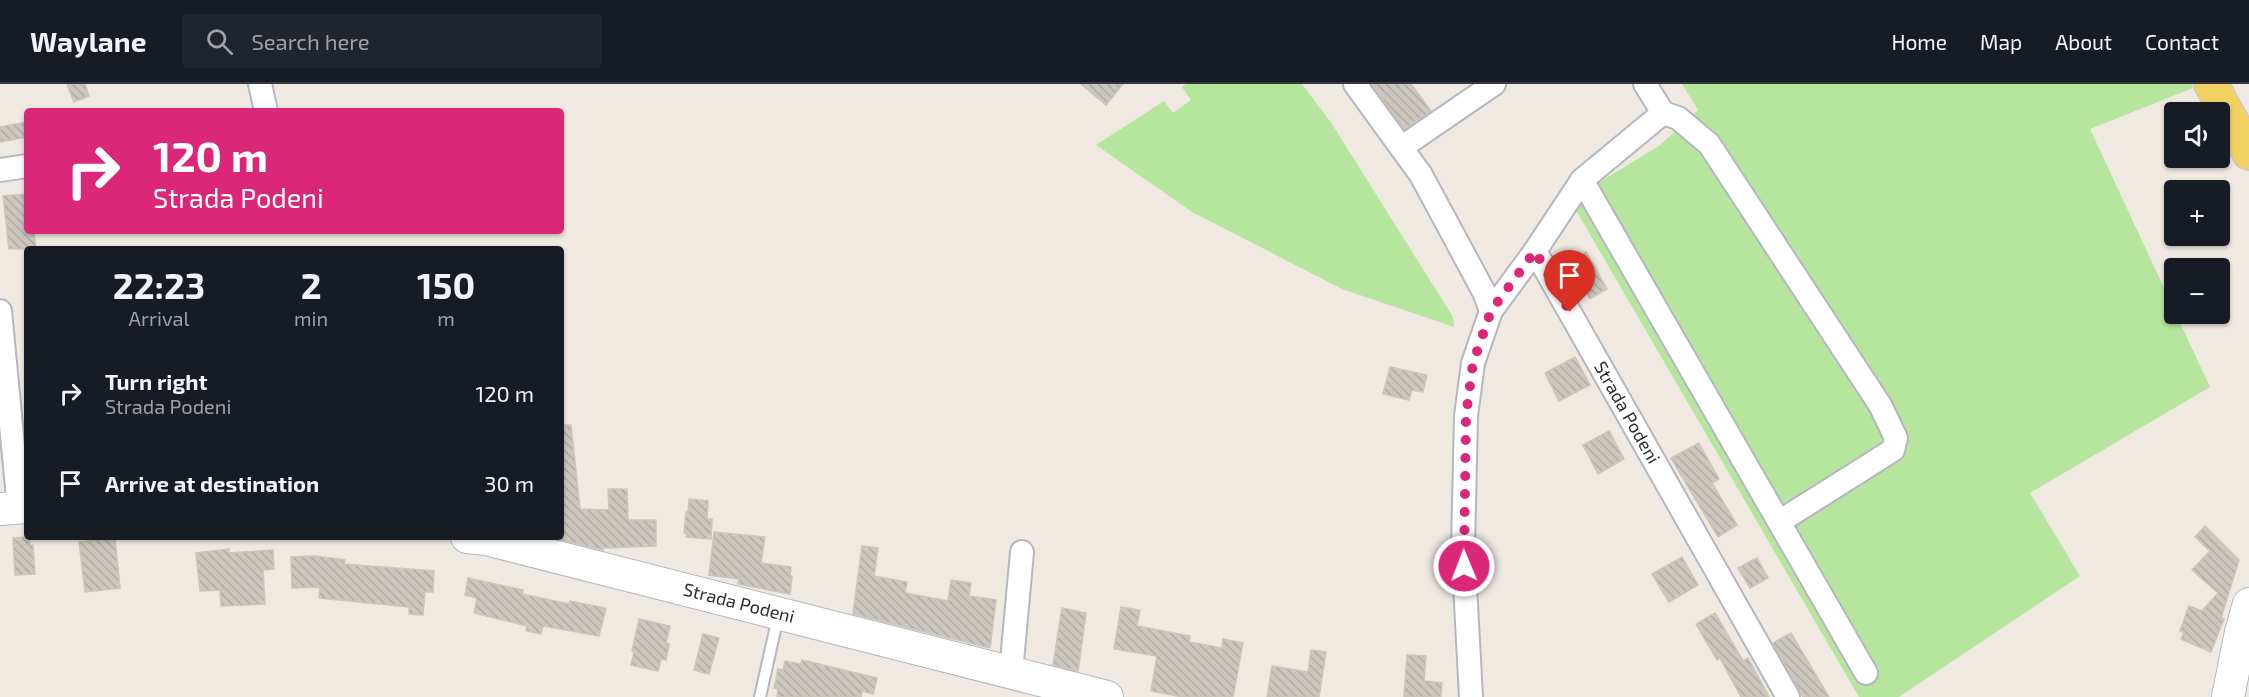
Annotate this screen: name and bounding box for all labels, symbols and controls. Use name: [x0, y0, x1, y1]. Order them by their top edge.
search box: [182, 14, 602, 68]
text: Waylane: [30, 24, 146, 58]
icon: search: [203, 25, 236, 58]
text: Search here: [251, 28, 370, 54]
text: Home: [1891, 29, 1947, 54]
text: Map: [1980, 29, 2022, 54]
text: About: [2055, 29, 2112, 54]
text: Contact: [2145, 29, 2219, 54]
map controls: [2164, 102, 2230, 324]
button: sound: [2164, 102, 2230, 168]
text: 120 m: [153, 130, 268, 180]
icon: right: [54, 132, 132, 210]
button: +: [2164, 180, 2230, 246]
text: Strada Podeni: [153, 181, 324, 213]
pin: [1544, 250, 1595, 312]
button: −: [2164, 258, 2230, 324]
icon: arrive: [1553, 259, 1586, 292]
text: 22:23: [113, 263, 205, 306]
text: 2: [301, 263, 322, 306]
text: 150: [417, 263, 475, 306]
text: Arrival: [129, 306, 189, 330]
text: min: [294, 306, 328, 330]
text: m: [437, 306, 455, 330]
street label: Strada Podeni: [1590, 357, 1665, 467]
text: Turn right: [105, 368, 207, 394]
icon: right: [54, 377, 87, 410]
text: 120 m: [475, 380, 534, 406]
text: Strada Podeni: [105, 394, 231, 418]
icon: arrive: [54, 467, 87, 500]
text: Arrive at destination: [105, 470, 319, 496]
text: 30 m: [484, 470, 534, 496]
position arrow: [1432, 534, 1496, 598]
street label: Strada Podeni: [681, 578, 797, 627]

